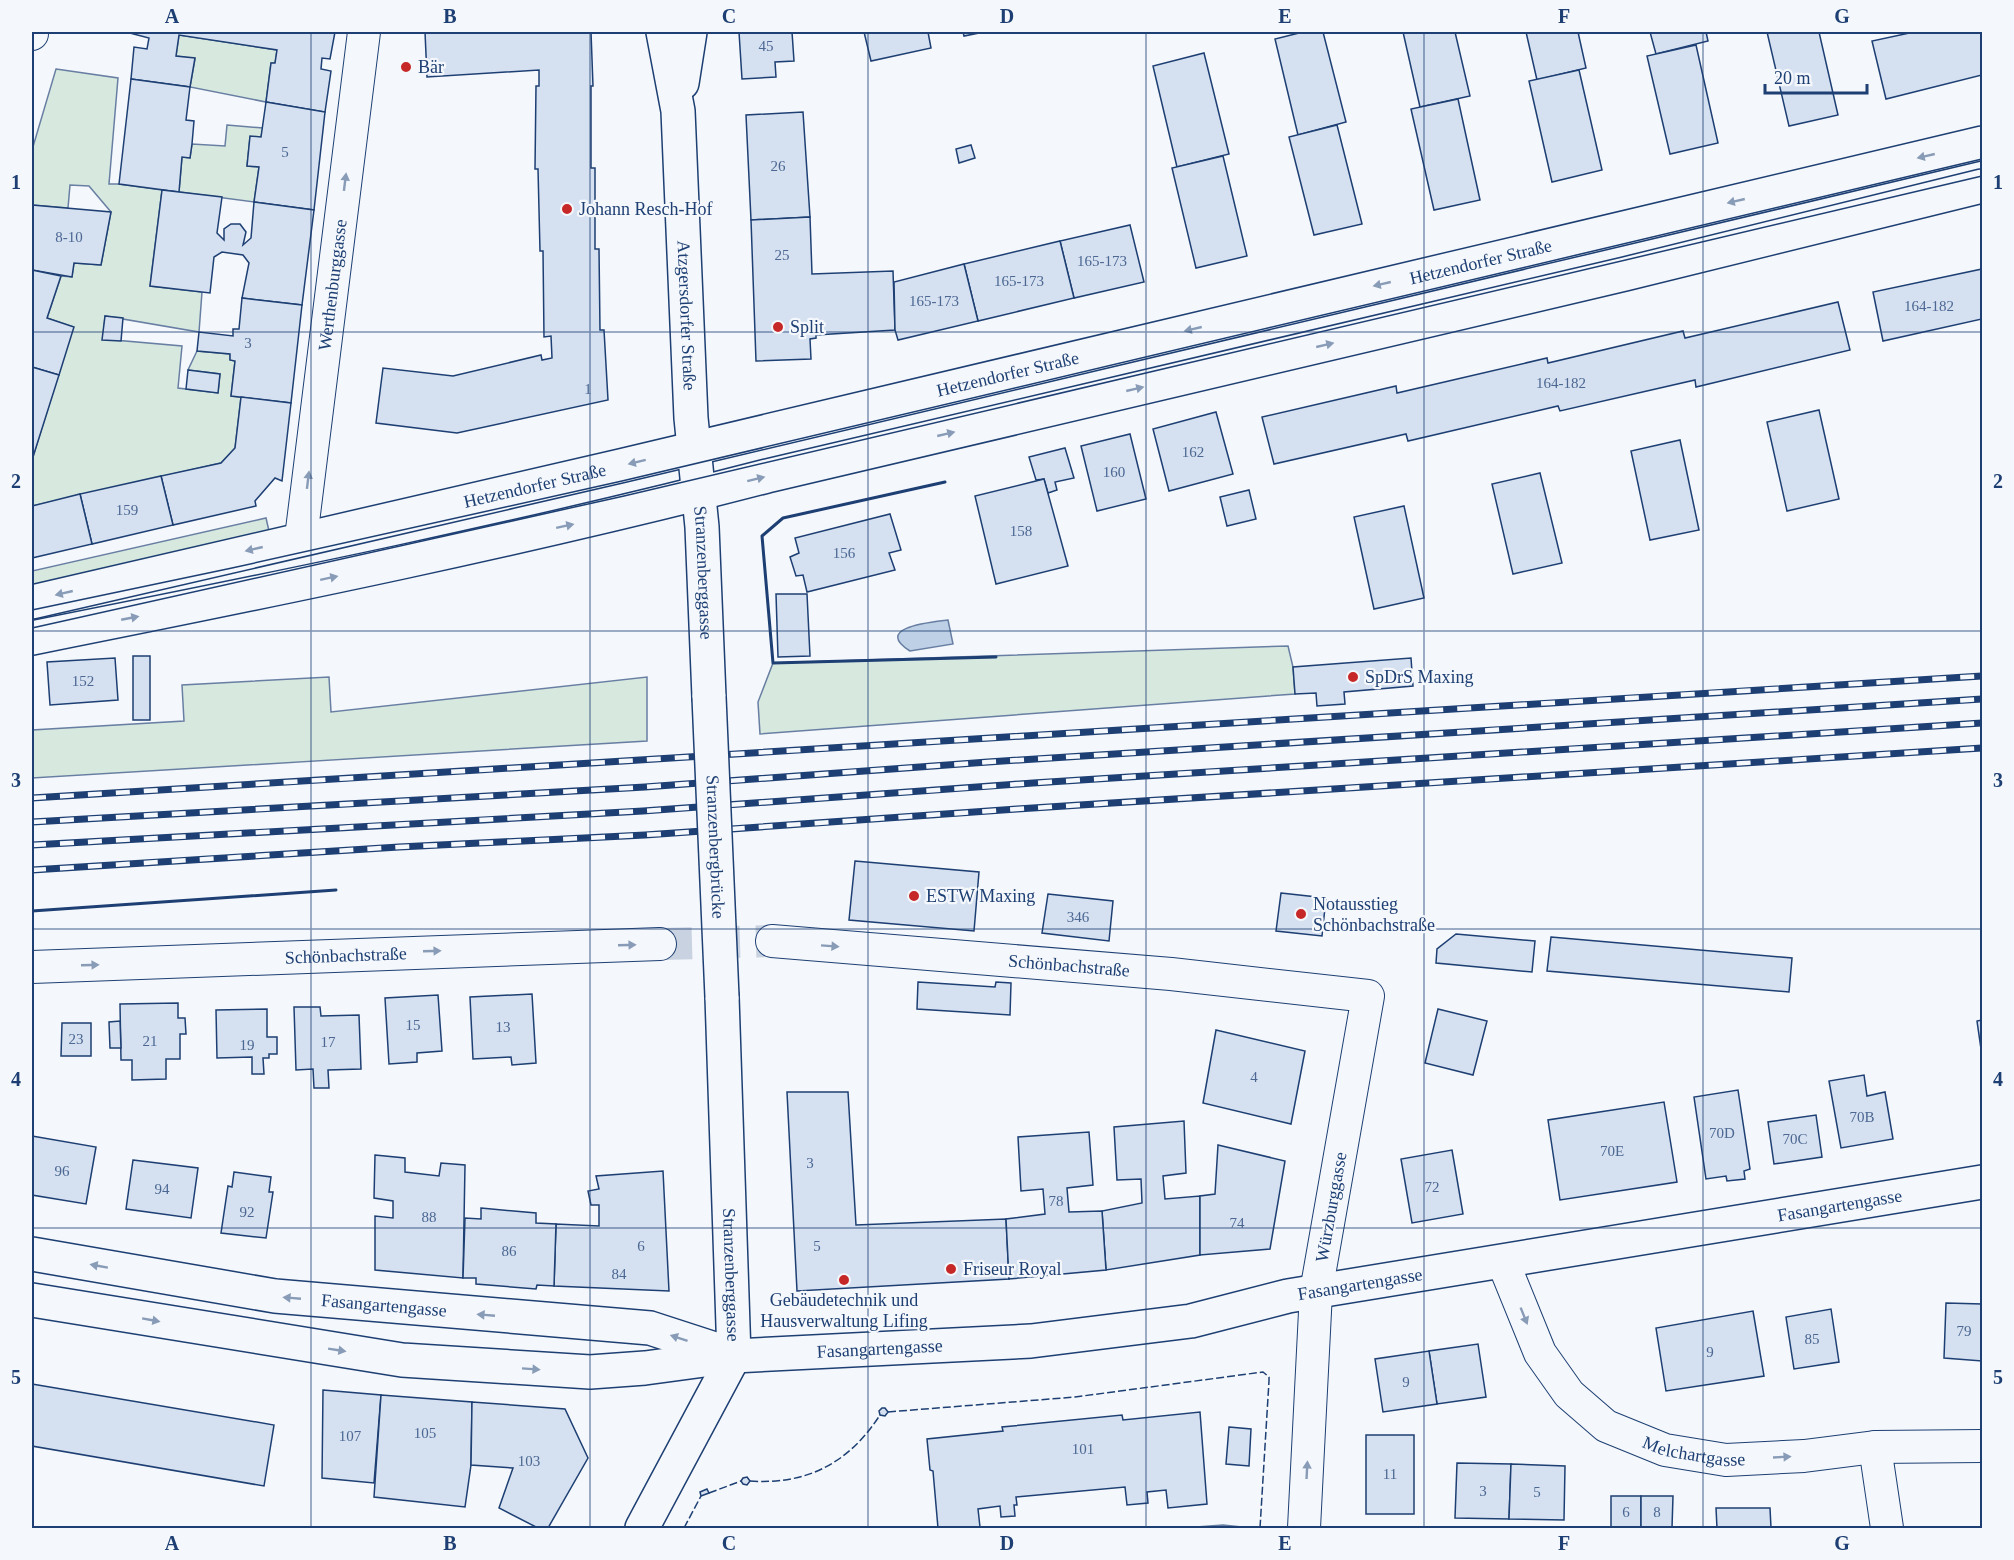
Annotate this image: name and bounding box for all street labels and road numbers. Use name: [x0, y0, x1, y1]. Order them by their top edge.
street label: Werthenburggasse: [314, 218, 351, 352]
street label: Hetzendorfer Straße: [1407, 235, 1554, 288]
street label: Atzgersdorfer Straße: [673, 240, 700, 391]
street label: Hetzendorfer Straße: [935, 348, 1081, 401]
street label: Hetzendorfer Straße: [462, 460, 608, 512]
street label: Stranzenberggasse: [690, 505, 717, 640]
street label: Stranzenbergbrücke: [702, 775, 729, 919]
street label: Schönbachstraße: [284, 943, 407, 968]
street label: Schönbachstraße: [1007, 951, 1131, 981]
street label: Würzburggasse: [1311, 1150, 1351, 1264]
street label: Fasangartengasse: [1776, 1185, 1903, 1225]
street label: Stranzenberggasse: [719, 1208, 744, 1342]
street label: Fasangartengasse: [1296, 1264, 1424, 1304]
street label: Fasangartengasse: [320, 1290, 448, 1321]
street label: Fasangartengasse: [816, 1335, 943, 1362]
street label: Melchartgasse: [1640, 1432, 1746, 1470]

